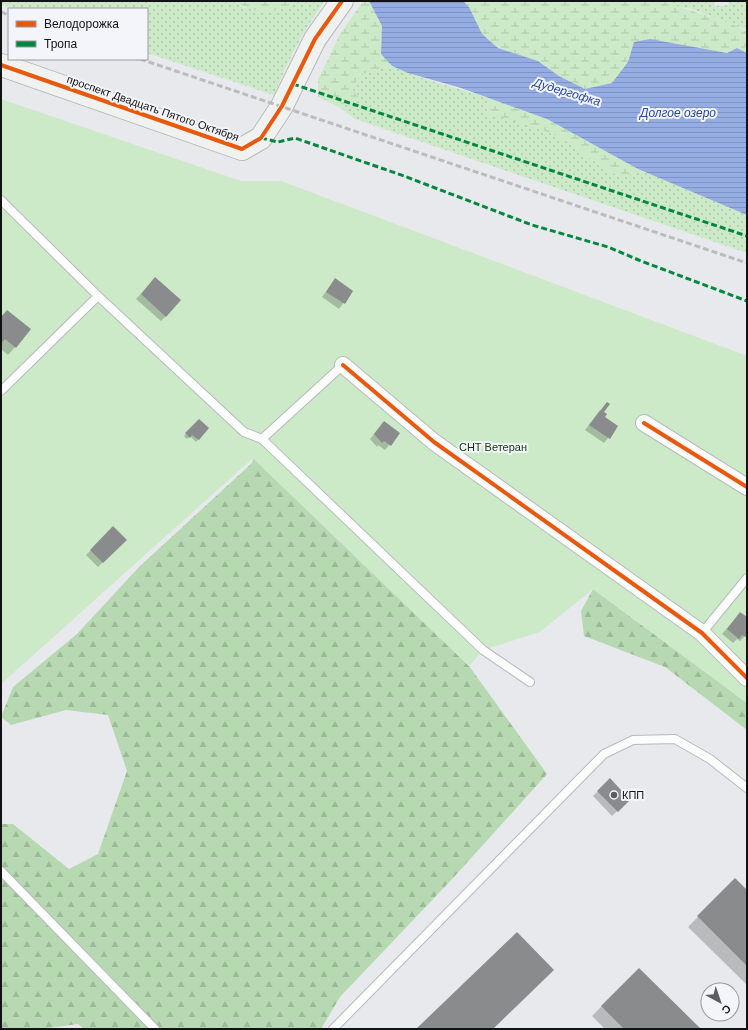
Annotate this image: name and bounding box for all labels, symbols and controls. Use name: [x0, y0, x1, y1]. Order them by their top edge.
legend: [8, 8, 148, 60]
text: Велодорожка: [44, 17, 119, 31]
text: Тропа: [44, 37, 78, 51]
street label: проспект Двадцать Пятого Октября: [65, 73, 241, 143]
water label: Дудергофка: [530, 75, 603, 109]
water label: Долгое озеро: [638, 106, 716, 120]
park label: СНТ Ветеран: [459, 441, 527, 453]
place label: КПП: [622, 789, 644, 801]
marker: КПП: [609, 790, 619, 800]
north arrow: [700, 982, 740, 1022]
text: С: [719, 1003, 733, 1017]

